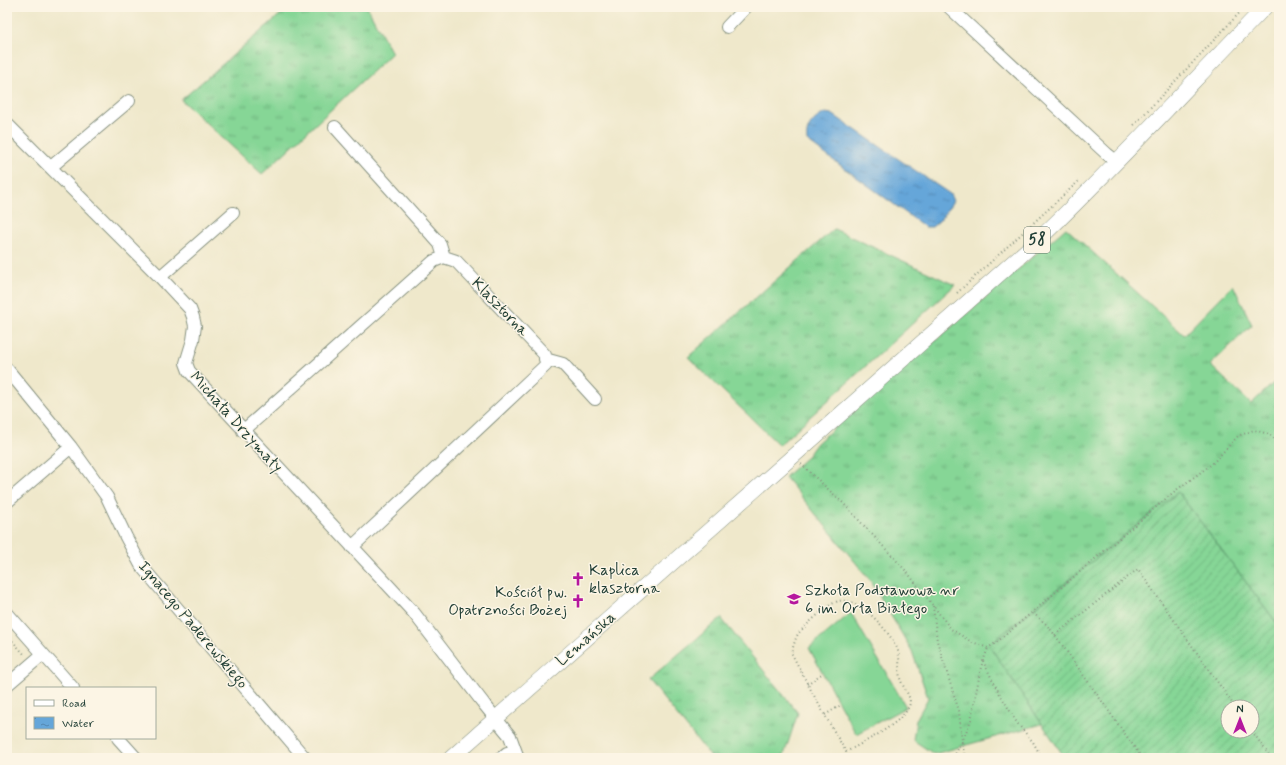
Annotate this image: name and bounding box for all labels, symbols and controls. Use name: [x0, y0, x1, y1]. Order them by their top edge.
road number: 58: [1024, 227, 1050, 253]
street label: Klasztorna: [467, 273, 534, 341]
street label: Michała Drzymały: [185, 367, 287, 477]
street label: Ignacego Paderewskiego: [132, 557, 253, 694]
place label: Kaplica klasztorna: [589, 560, 660, 599]
church icon: Kaplica klasztorna: [570, 571, 586, 587]
place label: Szkoła Podstawowa nr 6 im. Orła Białego: [805, 580, 959, 619]
place label: Kościół pw. Opatrzności Bożej: [448, 582, 567, 621]
school or university icon: Szkoła Podstawowa nr 6 im. Orła Białego: [786, 591, 802, 607]
church icon: Kościół pw. Opatrzności Bożej: [570, 593, 586, 609]
street label: Lemańska: [551, 607, 621, 671]
legend: [26, 687, 156, 739]
text: Road: [62, 696, 86, 712]
north arrow: [1220, 699, 1260, 739]
text: N: [1236, 703, 1244, 717]
text: Water: [62, 716, 94, 732]

